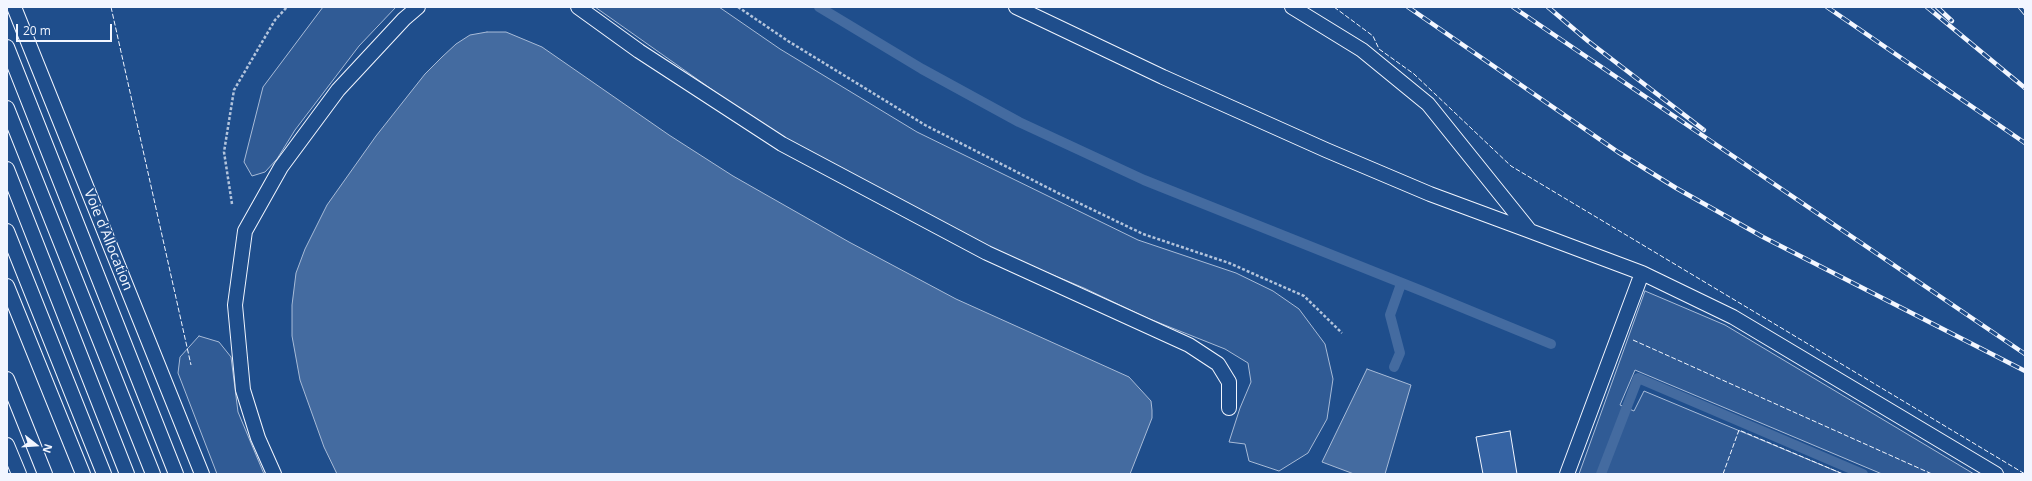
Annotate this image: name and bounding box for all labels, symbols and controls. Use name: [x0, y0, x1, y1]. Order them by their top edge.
scale bar: [18, 16, 114, 42]
text: 20 m: [23, 22, 51, 39]
street label: Voie d'Allocation: [80, 187, 136, 293]
north arrow: [16, 425, 56, 465]
text: N: [39, 442, 56, 455]

